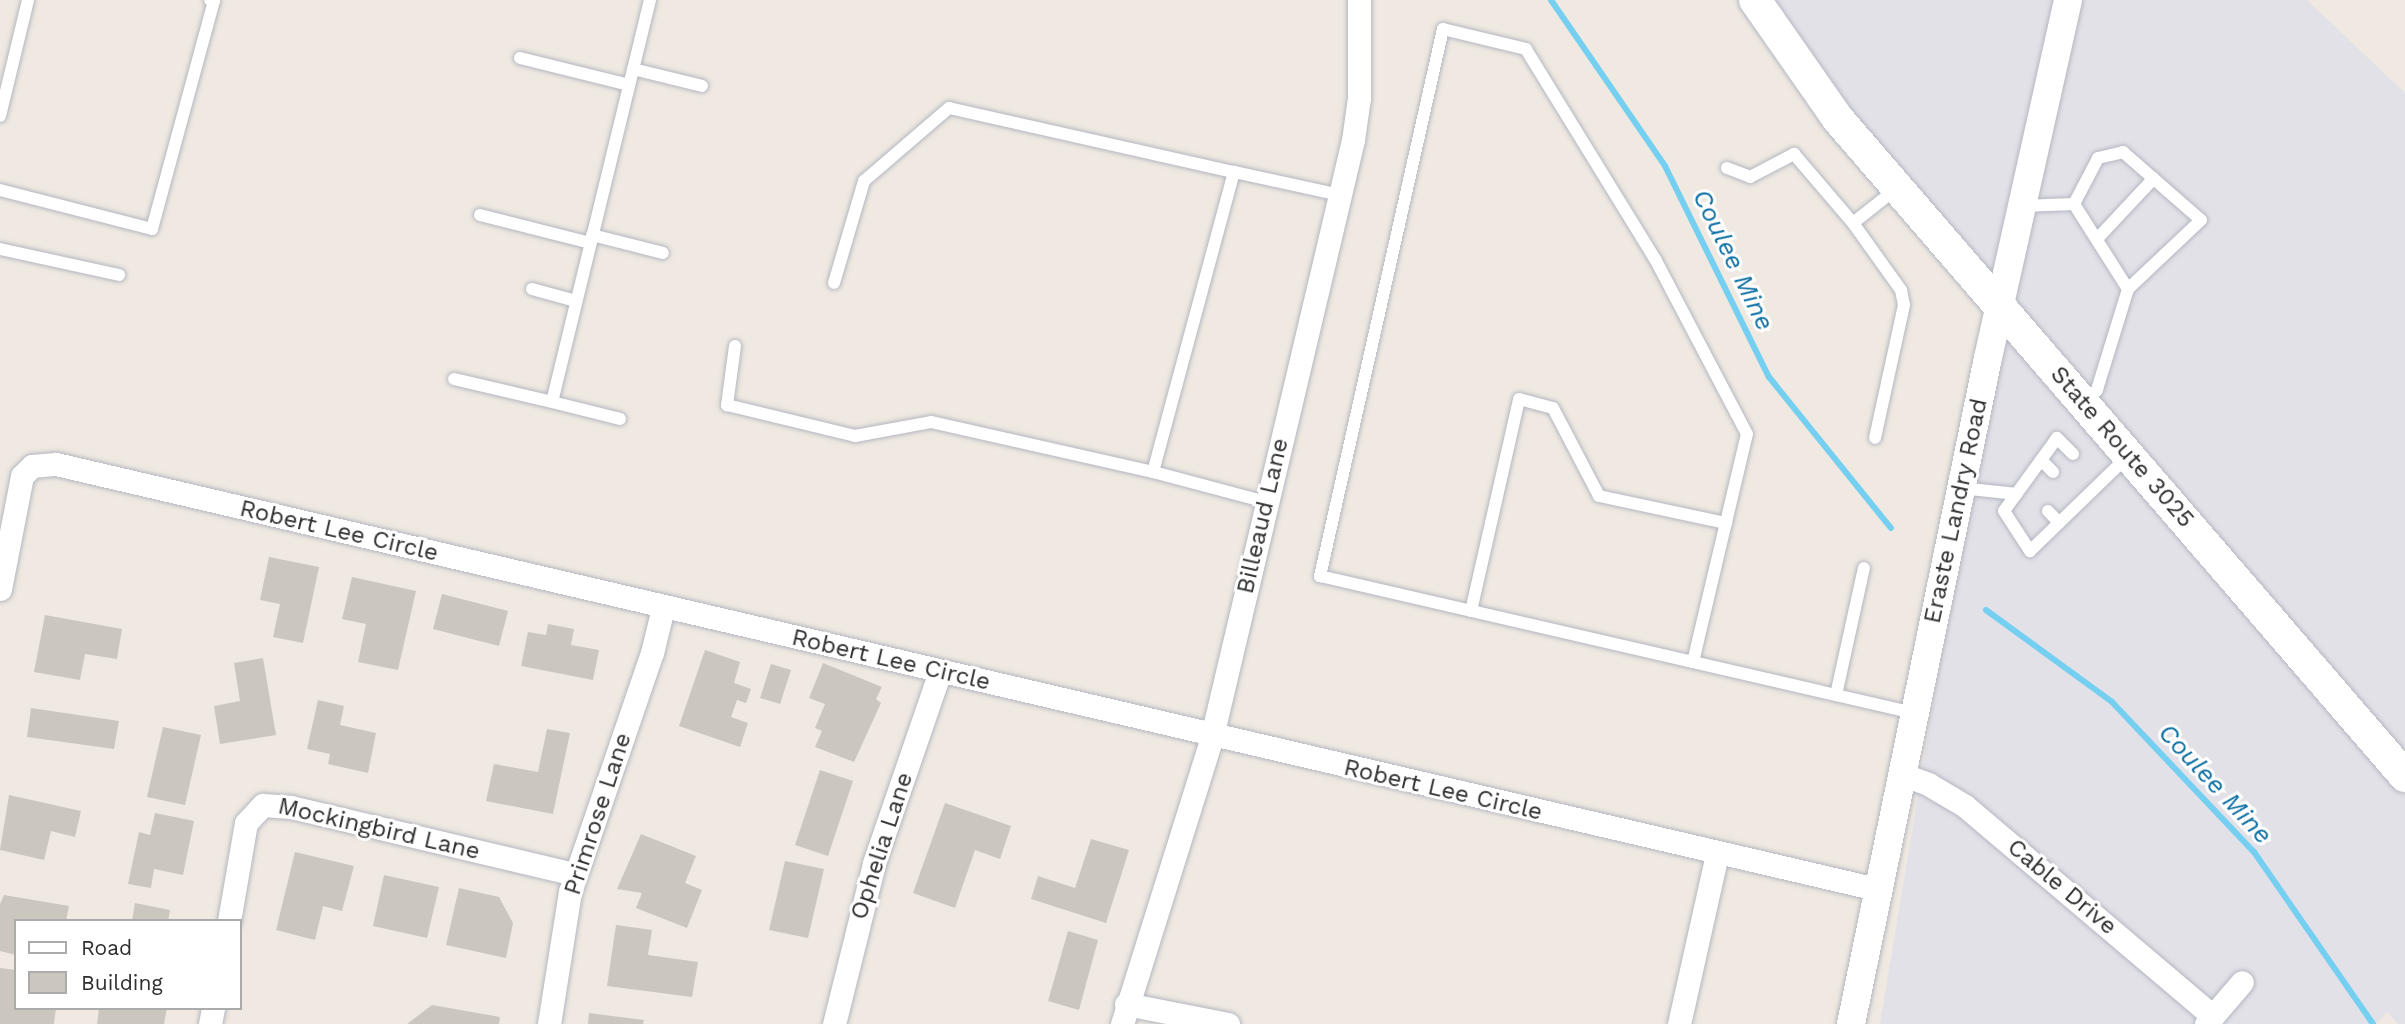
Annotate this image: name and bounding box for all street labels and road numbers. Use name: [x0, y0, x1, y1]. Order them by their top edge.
street label: State Route 3025: [2044, 360, 2200, 534]
street label: Eraste Landry Road: [1918, 396, 1994, 626]
street label: Billeaud Lane: [1231, 435, 1295, 597]
street label: Robert Lee Circle: [237, 494, 441, 568]
street label: Robert Lee Circle: [789, 623, 993, 697]
street label: Primrose Lane: [558, 729, 638, 899]
street label: Robert Lee Circle: [1341, 753, 1545, 827]
street label: Ophelia Lane: [845, 768, 919, 924]
street label: Mockingbird Lane: [275, 792, 483, 866]
street label: Cable Drive: [2001, 833, 2123, 941]

